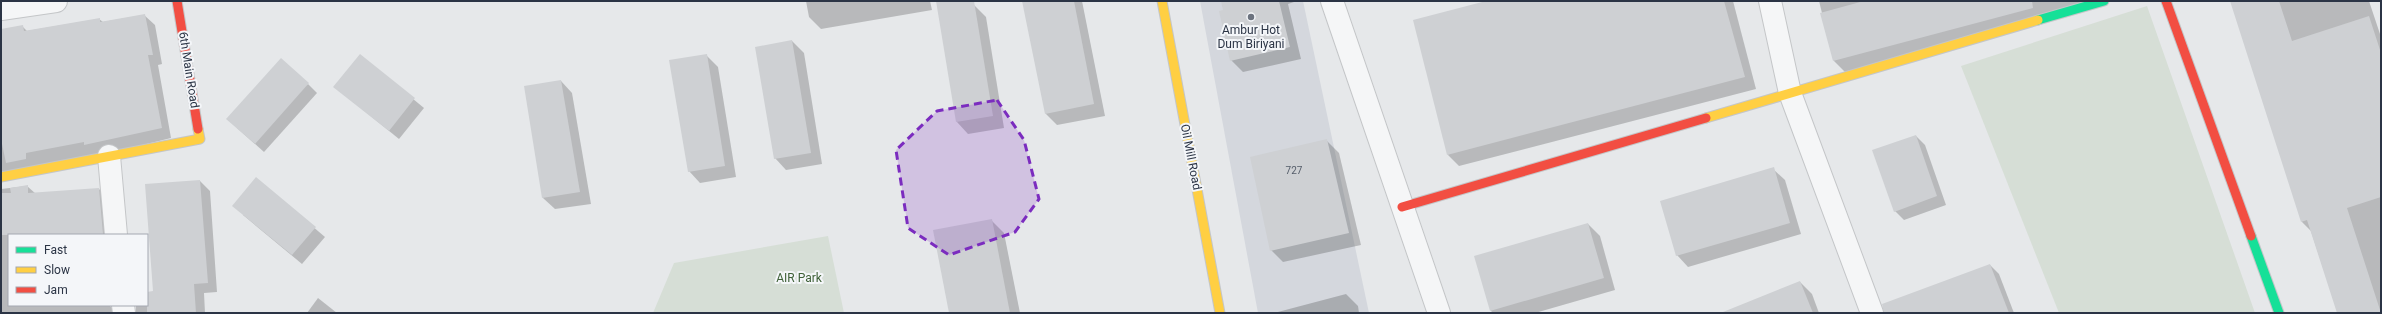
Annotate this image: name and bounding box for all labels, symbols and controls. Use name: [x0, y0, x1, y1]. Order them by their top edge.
marker: Ambur Hot Dum Biriyani: [1246, 12, 1256, 22]
place label: Ambur Hot Dum Biriyani: [1217, 23, 1285, 51]
street label: 6th Main Road: [176, 31, 202, 109]
street label: Oil Mill Road: [1178, 123, 1204, 191]
house number: 727: [1286, 165, 1303, 176]
legend: [8, 234, 148, 306]
text: Fast: [44, 243, 67, 257]
text: Slow: [44, 263, 70, 277]
park label: AIR Park: [776, 271, 823, 285]
text: Jam: [44, 283, 68, 297]

